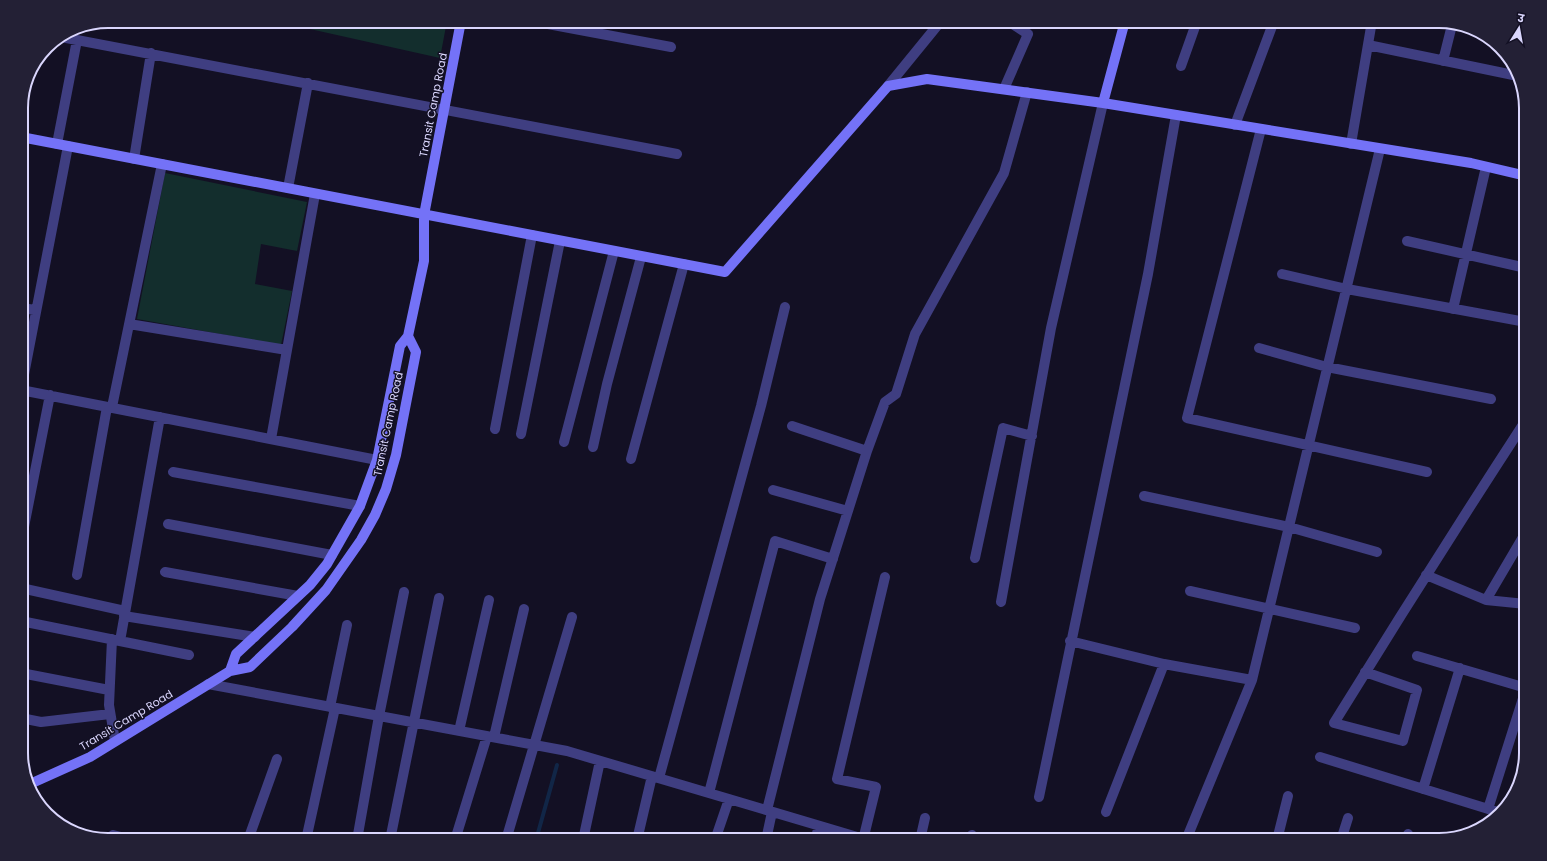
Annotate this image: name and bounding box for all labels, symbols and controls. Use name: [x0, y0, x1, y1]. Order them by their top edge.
north arrow: [1499, 8, 1539, 48]
text: उ: [1515, 10, 1526, 27]
street label: Transit Camp Road: [415, 51, 451, 159]
street label: Transit Camp Road: [369, 370, 407, 478]
street label: Transit Camp Road: [76, 686, 176, 754]

